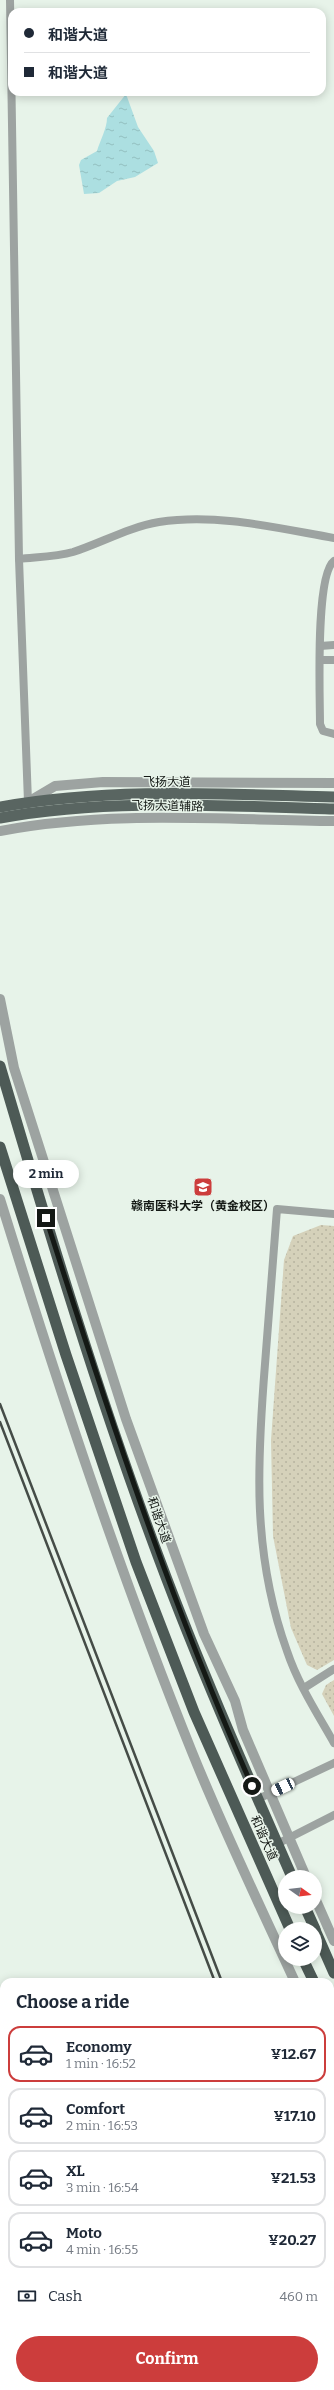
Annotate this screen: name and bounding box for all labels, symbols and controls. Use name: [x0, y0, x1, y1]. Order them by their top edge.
text: 和谐大道: [48, 26, 108, 44]
text: 和谐大道: [48, 64, 108, 82]
street label: 飞扬大道: [143, 775, 191, 789]
street label: 飞扬大道辅路: [131, 798, 203, 814]
callout: 2 min: [13, 1160, 79, 1188]
text: 2 min: [29, 1166, 63, 1181]
school or university icon: 赣南医科大学（黄金校区）: [192, 1176, 214, 1198]
place label: 赣南医科大学（黄金校区）: [131, 1199, 275, 1213]
route end: [37, 1209, 55, 1227]
street label: 和谐大道: [145, 1495, 173, 1545]
car: [270, 1776, 296, 1798]
route start: [243, 1777, 261, 1795]
street label: 和谐大道: [248, 1813, 280, 1863]
north arrow: [278, 1870, 322, 1914]
map controls: [278, 1870, 322, 1966]
button: layers: [278, 1922, 322, 1966]
text: Choose a ride: [16, 1991, 129, 2013]
icon: car: [18, 2036, 54, 2072]
text: Economy: [66, 2038, 132, 2056]
text: ¥12.67: [271, 2045, 316, 2063]
text: 1 min · 16:52: [66, 2056, 136, 2071]
icon: car: [18, 2098, 54, 2134]
text: Comfort: [66, 2100, 125, 2118]
text: ¥17.10: [273, 2107, 316, 2125]
text: 2 min · 16:53: [66, 2118, 138, 2133]
icon: car: [18, 2160, 54, 2196]
text: XL: [66, 2162, 85, 2180]
text: ¥21.53: [271, 2169, 316, 2187]
text: 3 min · 16:54: [66, 2180, 139, 2195]
icon: car: [18, 2222, 54, 2258]
text: Moto: [66, 2224, 102, 2242]
text: ¥20.27: [268, 2231, 316, 2249]
text: 4 min · 16:55: [66, 2242, 138, 2257]
icon: cash: [16, 2285, 38, 2307]
text: Cash: [48, 2287, 82, 2305]
text: 460 m: [279, 2289, 318, 2304]
button: Confirm: [16, 2336, 318, 2382]

